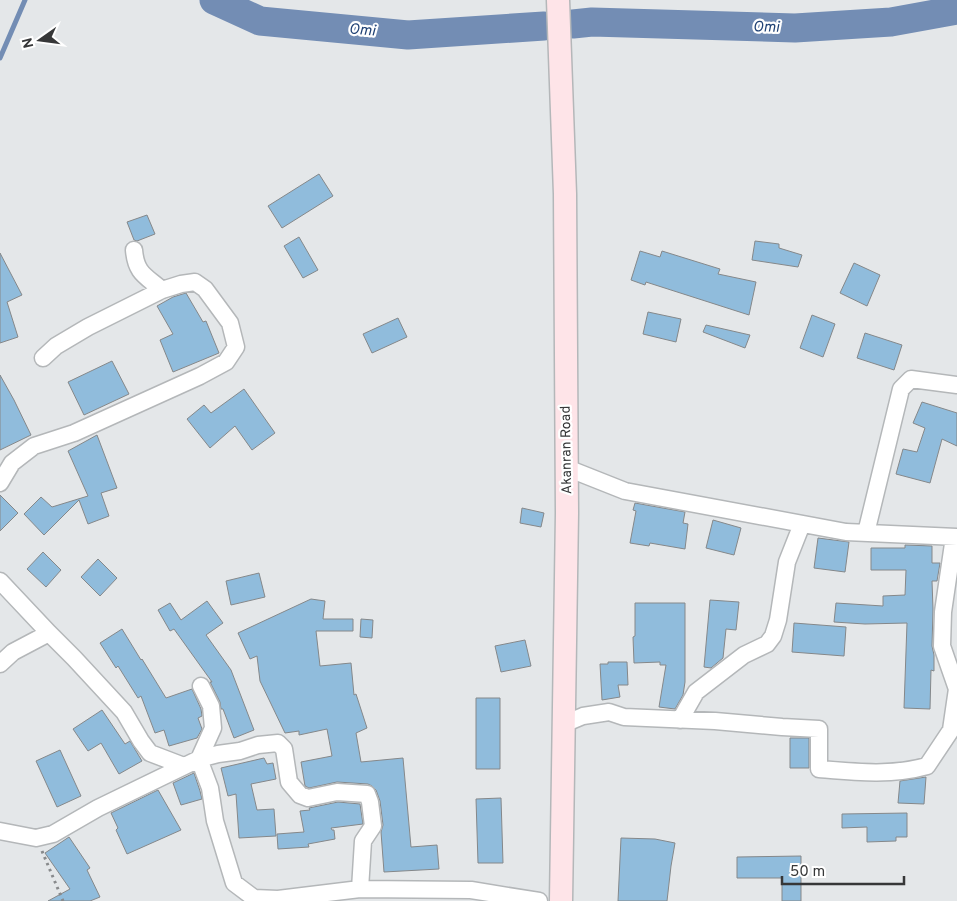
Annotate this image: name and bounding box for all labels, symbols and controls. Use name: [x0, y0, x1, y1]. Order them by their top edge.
north arrow: [15, 15, 65, 65]
water label: Omi: [753, 18, 781, 38]
water label: Omi: [348, 20, 377, 42]
text: N: [19, 36, 38, 50]
street label: Akanran Road: [558, 406, 576, 494]
scale bar: [782, 854, 904, 886]
text: 50 m: [790, 863, 825, 882]

